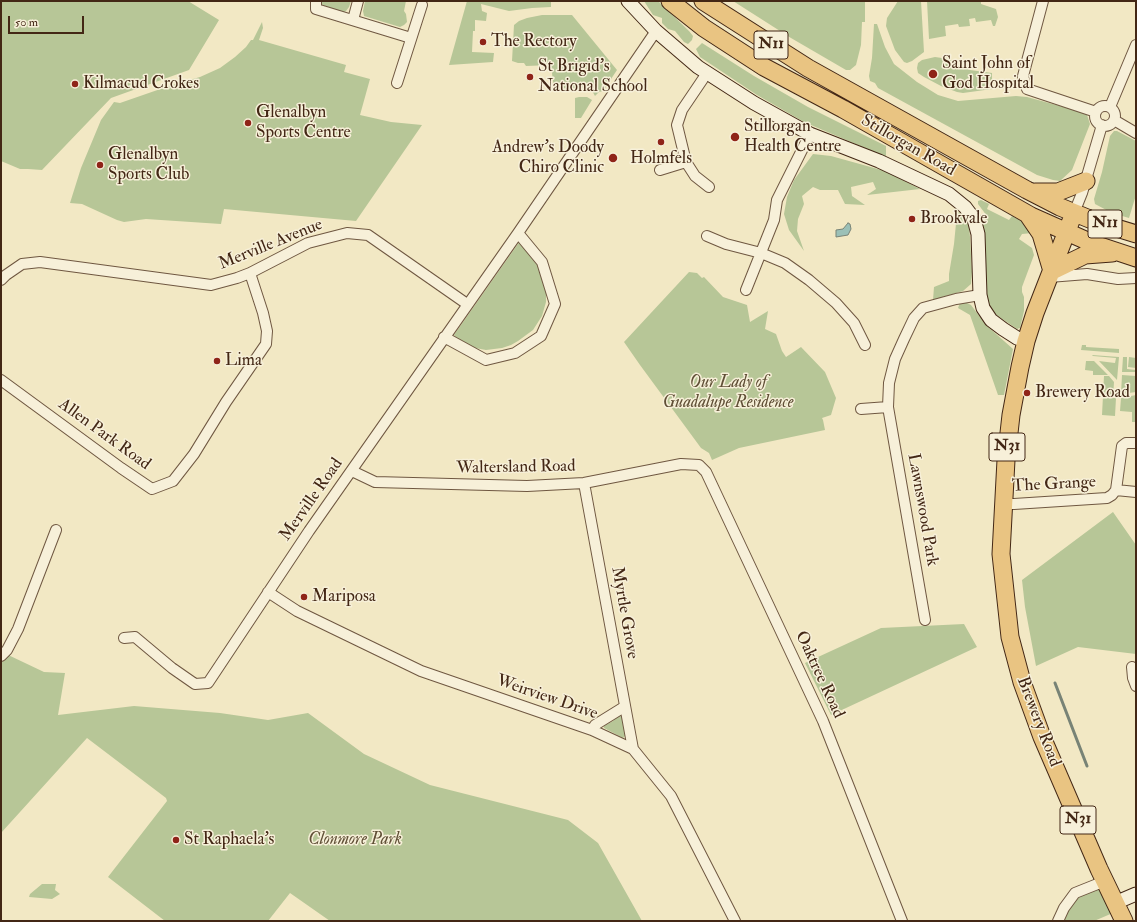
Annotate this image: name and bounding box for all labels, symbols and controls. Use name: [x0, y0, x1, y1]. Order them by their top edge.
scale bar: [10, 8, 86, 34]
text: 50 m: [15, 15, 38, 30]
road number: N11: [754, 31, 788, 59]
place label: The Rectory: [491, 32, 577, 52]
marker: The Rectory: [478, 37, 488, 47]
place label: Saint John of God Hospital: [942, 54, 1034, 94]
place label: St Brigid's National School: [538, 57, 647, 97]
marker: Saint John of God Hospital: [927, 68, 939, 80]
marker: St Brigid's National School: [525, 72, 535, 82]
place label: Kilmacud Crokes: [83, 74, 199, 94]
marker: Kilmacud Crokes: [70, 79, 80, 89]
place label: Glenalbyn Sports Centre: [256, 103, 351, 143]
street label: Stillorgan Road: [857, 111, 959, 181]
place label: Stillorgan Health Centre: [744, 117, 841, 157]
marker: Glenalbyn Sports Centre: [243, 118, 253, 128]
marker: Stillorgan Health Centre: [729, 131, 741, 143]
marker: Holmfels: [656, 137, 666, 147]
place label: Andrew's Doody Chiro Clinic: [492, 138, 604, 178]
place label: Glenalbyn Sports Club: [108, 145, 189, 185]
place label: Holmfels: [630, 149, 692, 169]
marker: Andrew's Doody Chiro Clinic: [607, 152, 619, 164]
marker: Glenalbyn Sports Club: [95, 160, 105, 170]
place label: Brookvale: [920, 209, 987, 229]
road number: N11: [1088, 210, 1122, 238]
marker: Brookvale: [907, 214, 917, 224]
street label: Merville Avenue: [216, 215, 326, 275]
place label: Lima: [225, 351, 262, 371]
marker: Lima: [212, 356, 222, 366]
park label: Our Lady of Guadalupe Residence: [663, 373, 793, 413]
place label: Brewery Road: [1035, 383, 1130, 403]
marker: Brewery Road: [1022, 388, 1032, 398]
street label: Allen Park Road: [54, 395, 154, 475]
road number: N31: [989, 433, 1025, 461]
street label: Lawnswood Park: [902, 452, 942, 568]
street label: Merville Road: [276, 455, 348, 545]
street label: Waltersland Road: [456, 457, 576, 479]
street label: The Grange: [1011, 473, 1097, 497]
street label: Myrtle Grove: [606, 565, 642, 661]
place label: Mariposa: [312, 587, 376, 607]
marker: Mariposa: [299, 592, 309, 602]
street label: Oaktree Road: [790, 628, 848, 722]
street label: Weirview Drive: [494, 671, 600, 725]
street label: Brewery Road: [1011, 674, 1065, 770]
road number: N31: [1060, 806, 1096, 834]
place label: St Raphaela's: [184, 830, 274, 850]
park label: Clonmore Park: [308, 830, 402, 850]
marker: St Raphaela's: [171, 835, 181, 845]

